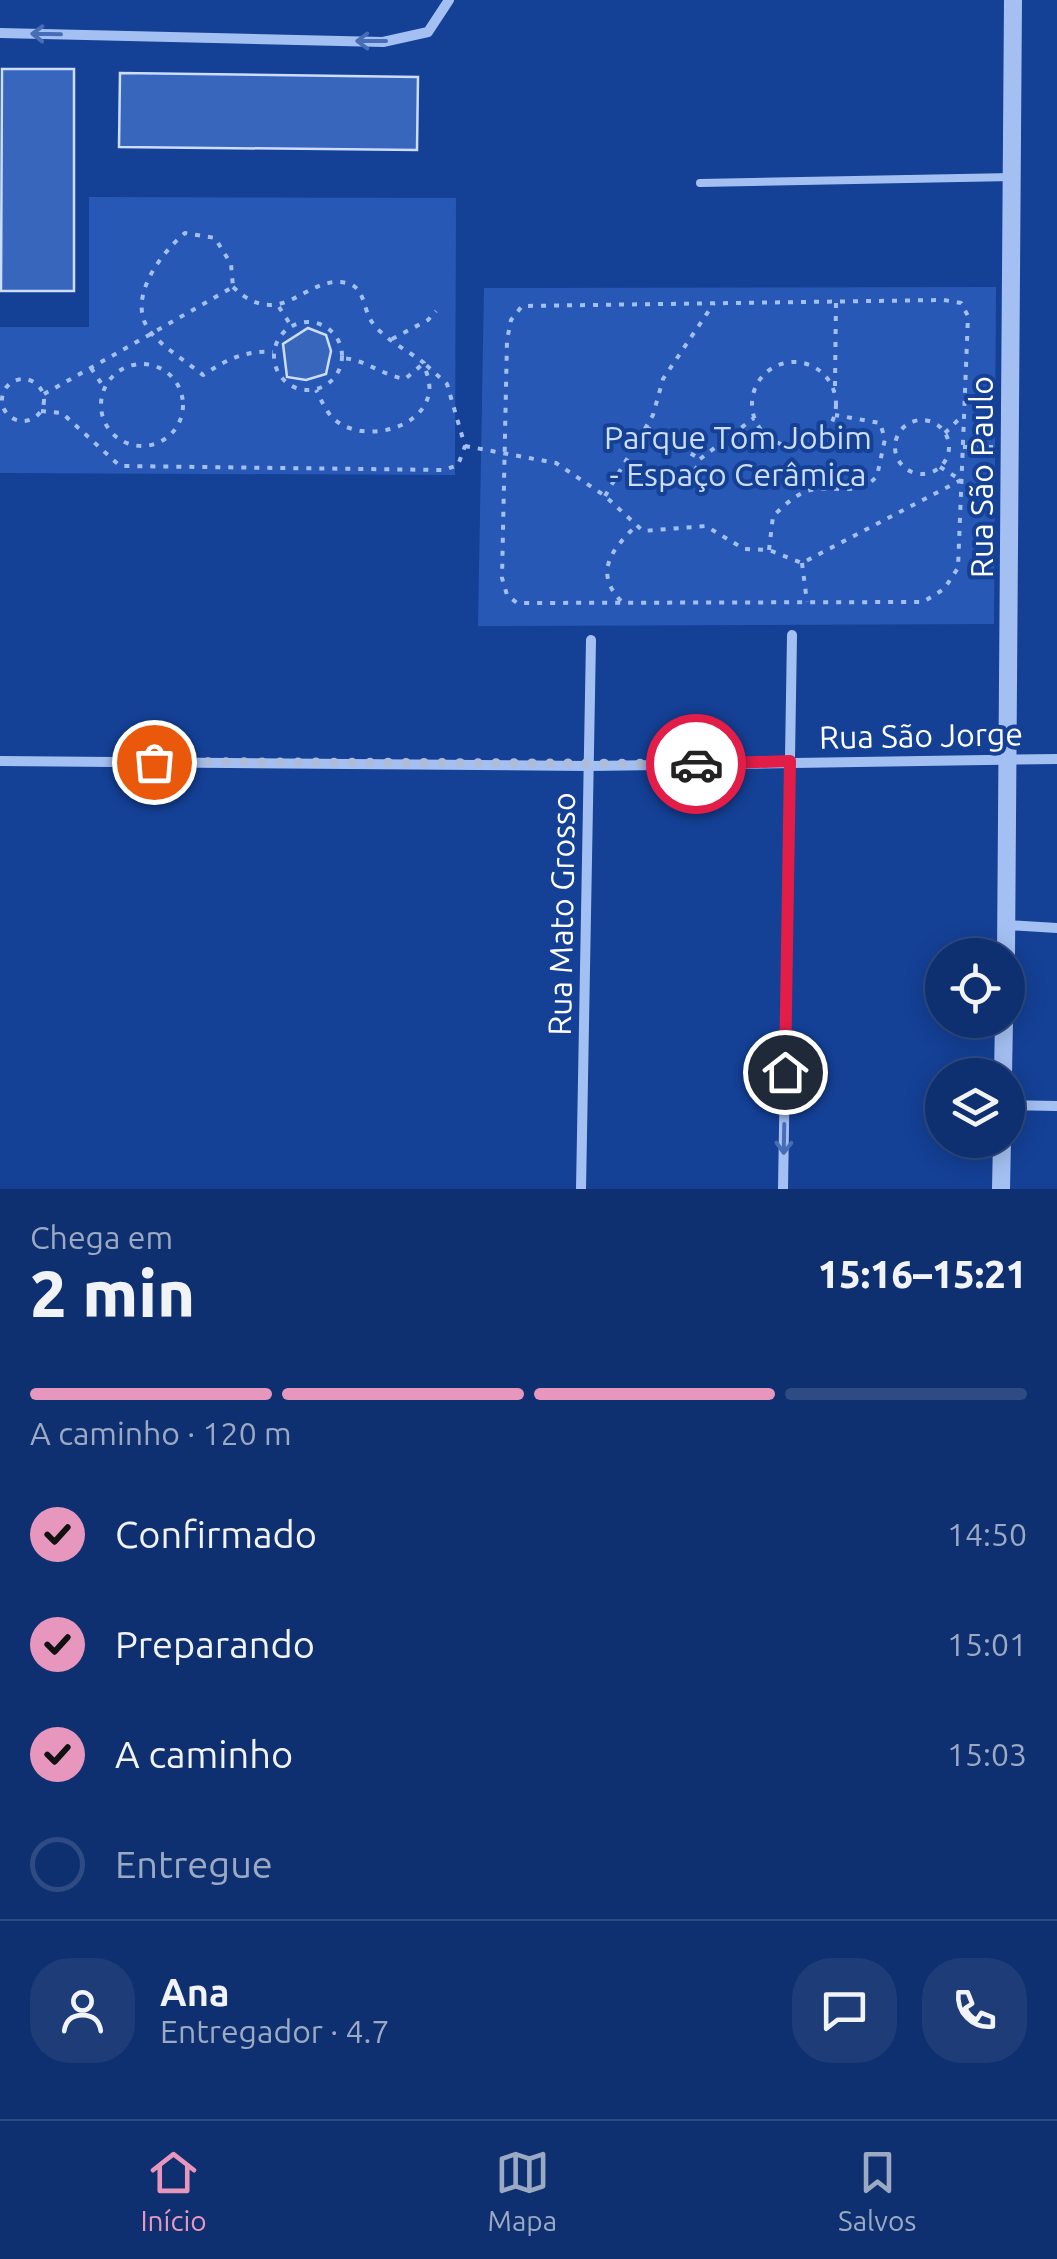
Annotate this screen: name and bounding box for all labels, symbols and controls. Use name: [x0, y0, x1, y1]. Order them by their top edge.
one-way arrow: [30, 24, 62, 43]
one-way arrow: [355, 32, 388, 50]
street label: Rua São Paulo: [963, 376, 999, 578]
park label: Parque Tom Jobim - Espaço Cerâmica: [604, 419, 872, 492]
courier: [646, 714, 746, 814]
street label: Rua São Jorge: [819, 715, 1023, 755]
pin: [112, 720, 197, 805]
icon: bag: [127, 735, 182, 790]
icon: car: [669, 737, 724, 792]
street label: Rua Mato Grosso: [541, 792, 581, 1036]
map controls: [925, 938, 1025, 1158]
button: locate: [925, 938, 1025, 1038]
pin: [743, 1030, 828, 1115]
icon: home: [758, 1045, 813, 1100]
button: layers: [925, 1058, 1025, 1158]
one-way arrow: [774, 1122, 794, 1154]
text: Chega em: [30, 1219, 173, 1255]
text: 15:16–15:21: [818, 1253, 1027, 1295]
text: 2 min: [30, 1256, 195, 1329]
text: A caminho · 120 m: [30, 1415, 292, 1451]
icon: check: [30, 1507, 85, 1562]
text: Confirmado: [115, 1513, 317, 1555]
text: 14:50: [947, 1516, 1027, 1552]
icon: check: [30, 1617, 85, 1672]
text: Preparando: [115, 1623, 315, 1665]
text: 15:01: [947, 1626, 1027, 1662]
icon: check: [30, 1727, 85, 1782]
text: A caminho: [115, 1733, 293, 1775]
text: 15:03: [947, 1736, 1027, 1772]
text: Entregue: [115, 1843, 273, 1885]
button: person: [30, 1958, 135, 2063]
button: chat: [792, 1958, 897, 2063]
button: phone: [922, 1958, 1027, 2063]
text: Ana: [160, 1971, 230, 2013]
text: Entregador · 4.7: [160, 2013, 389, 2049]
tab: Início: [140, 2145, 207, 2236]
tab: Mapa: [488, 2145, 557, 2236]
tab: Salvos: [838, 2145, 917, 2236]

